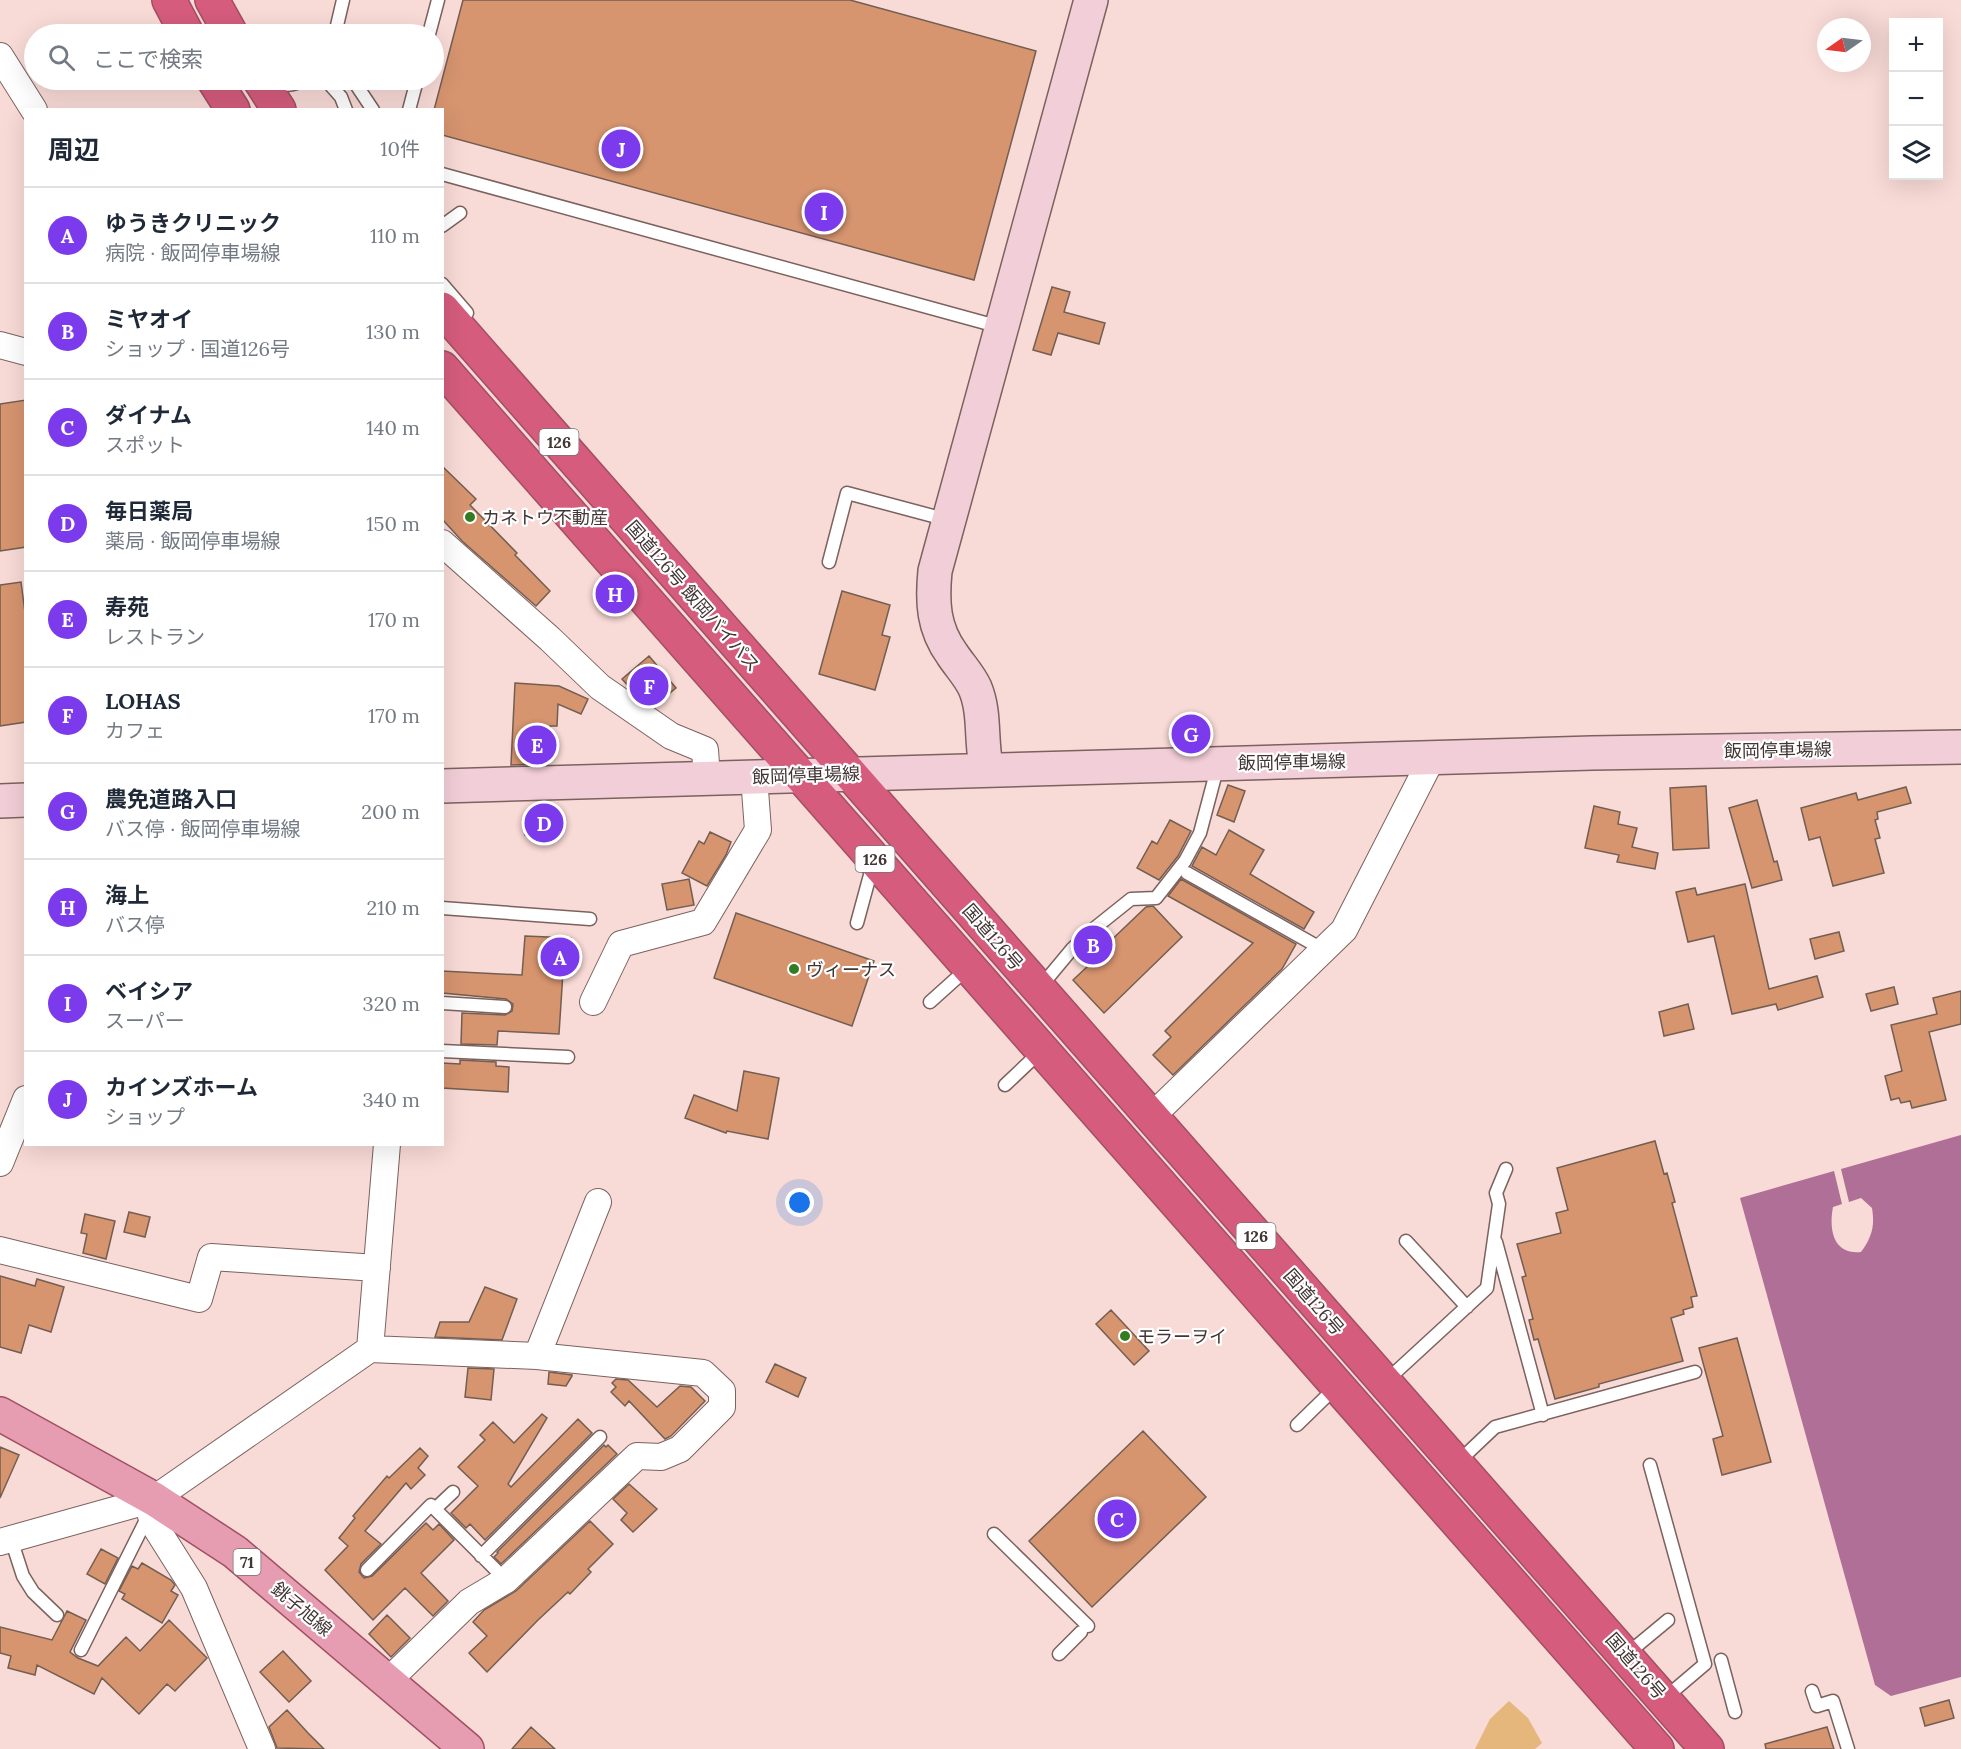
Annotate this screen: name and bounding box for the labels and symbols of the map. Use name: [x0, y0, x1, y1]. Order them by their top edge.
north arrow: [1817, 18, 1871, 72]
pin: J: [602, 126, 640, 172]
pin: I: [804, 190, 844, 234]
road number: 126: [540, 429, 578, 455]
place label: カネトウ不動産: [482, 506, 608, 529]
marker: カネトウ不動産: [463, 510, 477, 524]
street label: 国道126号 飯岡バイパス: [621, 516, 765, 676]
pin: H: [596, 572, 634, 616]
pin: F: [630, 664, 668, 708]
pin: G: [1172, 712, 1210, 756]
pin: E: [518, 722, 556, 768]
street label: 飯岡停車場線: [1724, 738, 1832, 762]
street label: 飯岡停車場線: [1238, 750, 1346, 774]
street label: 飯岡停車場線: [752, 762, 860, 788]
pin: D: [524, 800, 564, 846]
road number: 126: [856, 846, 894, 872]
street label: 国道126号: [958, 899, 1028, 975]
pin: B: [1074, 922, 1112, 968]
pin: A: [540, 934, 580, 980]
place label: ヴィーナス: [806, 958, 896, 981]
marker: ヴィーナス: [787, 962, 801, 976]
your location: [785, 1188, 814, 1217]
road number: 126: [1236, 1223, 1276, 1249]
street label: 国道126号: [1279, 1264, 1349, 1340]
place label: モラーヲイ: [1137, 1325, 1227, 1348]
marker: モラーヲイ: [1118, 1329, 1132, 1343]
pin: C: [1098, 1496, 1136, 1541]
road number: 71: [234, 1549, 260, 1575]
street label: 銚子旭線: [267, 1577, 337, 1641]
street label: 国道126号: [1601, 1628, 1671, 1704]

